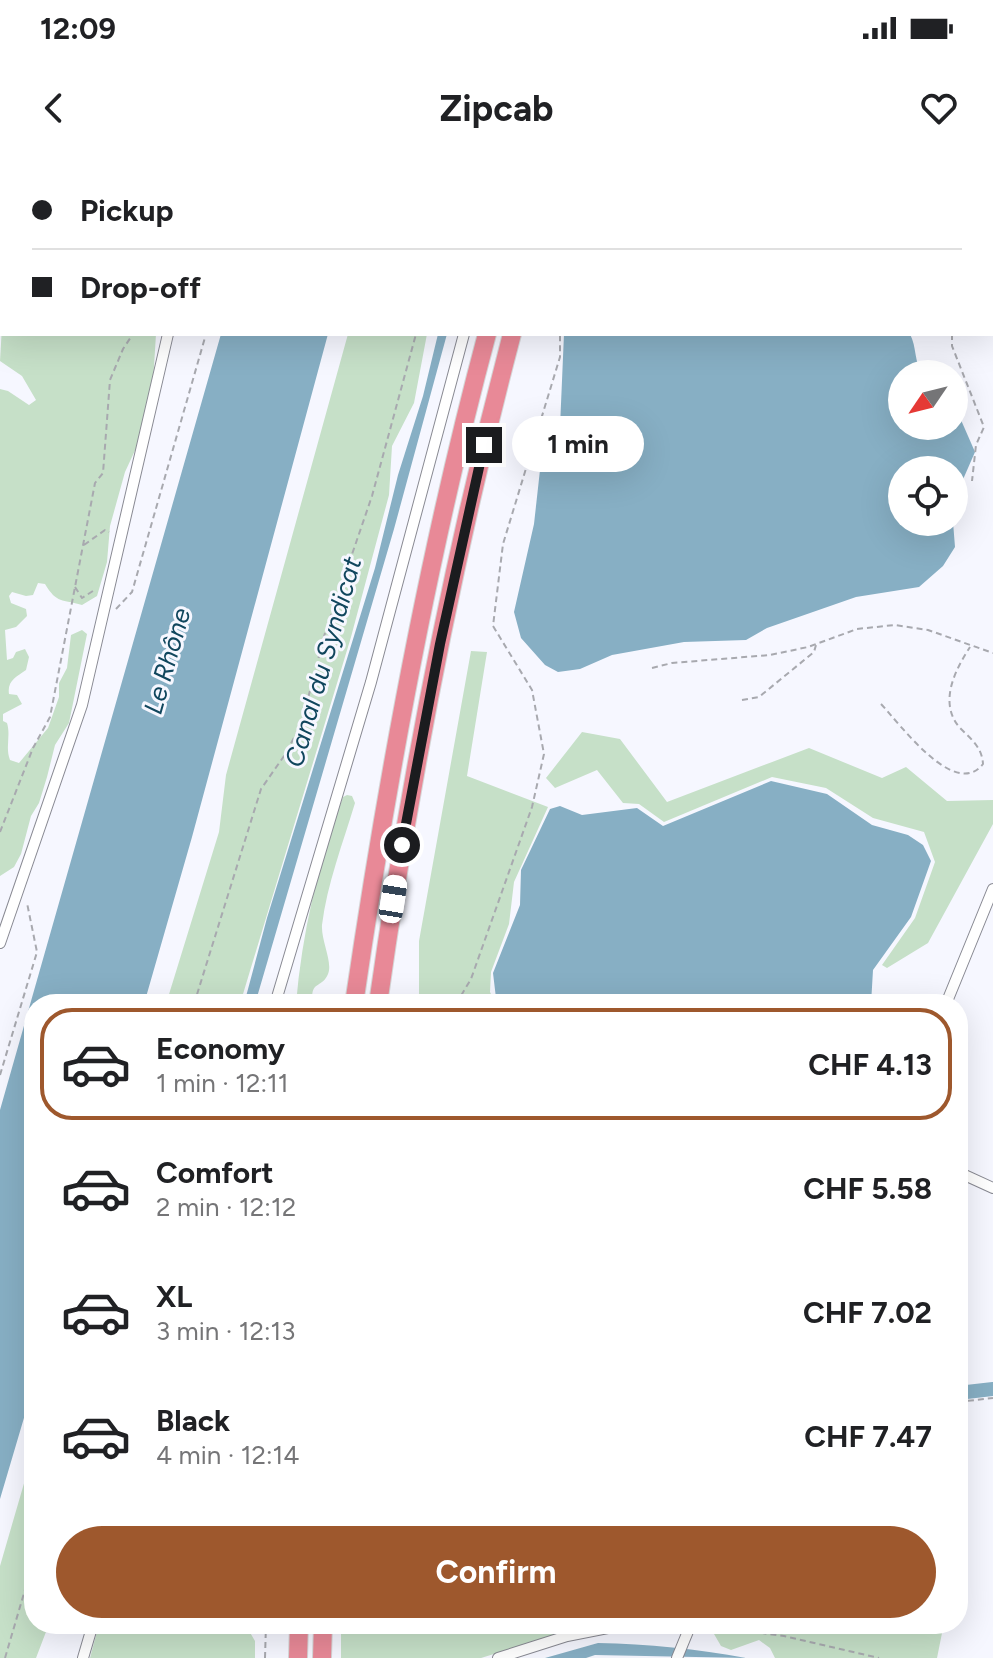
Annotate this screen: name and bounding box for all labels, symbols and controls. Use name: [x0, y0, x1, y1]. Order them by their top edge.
text: 12:09: [40, 10, 116, 47]
icon: back: [32, 86, 76, 130]
icon: heart: [917, 86, 961, 130]
text: Zipcab: [439, 87, 554, 130]
text: Pickup: [80, 192, 174, 229]
text: Drop-off: [80, 269, 201, 306]
north arrow: [888, 360, 968, 440]
map controls: [888, 360, 968, 536]
callout: 1 min: [512, 417, 644, 473]
route end: [466, 427, 502, 463]
text: 1 min: [547, 428, 609, 460]
button: locate: [888, 456, 968, 536]
water label: Canal du Syndicat: [278, 552, 369, 771]
water label: Le Rhône: [137, 604, 197, 718]
route start: [384, 827, 420, 863]
car: [377, 873, 409, 925]
icon: car: [60, 1028, 132, 1100]
text: Economy: [156, 1030, 285, 1067]
text: CHF 4.13: [808, 1046, 932, 1083]
text: 1 min · 12:11: [156, 1067, 289, 1099]
icon: car: [60, 1152, 132, 1224]
text: Comfort: [156, 1154, 274, 1191]
text: CHF 5.58: [803, 1170, 932, 1207]
text: 2 min · 12:12: [156, 1191, 296, 1223]
icon: car: [60, 1276, 132, 1348]
text: XL: [156, 1278, 192, 1315]
text: CHF 7.02: [803, 1294, 932, 1331]
text: 3 min · 12:13: [156, 1315, 295, 1347]
icon: car: [60, 1400, 132, 1472]
text: Black: [156, 1402, 230, 1439]
text: CHF 7.47: [804, 1418, 932, 1455]
text: 4 min · 12:14: [156, 1439, 299, 1471]
button: Confirm: [56, 1526, 936, 1618]

